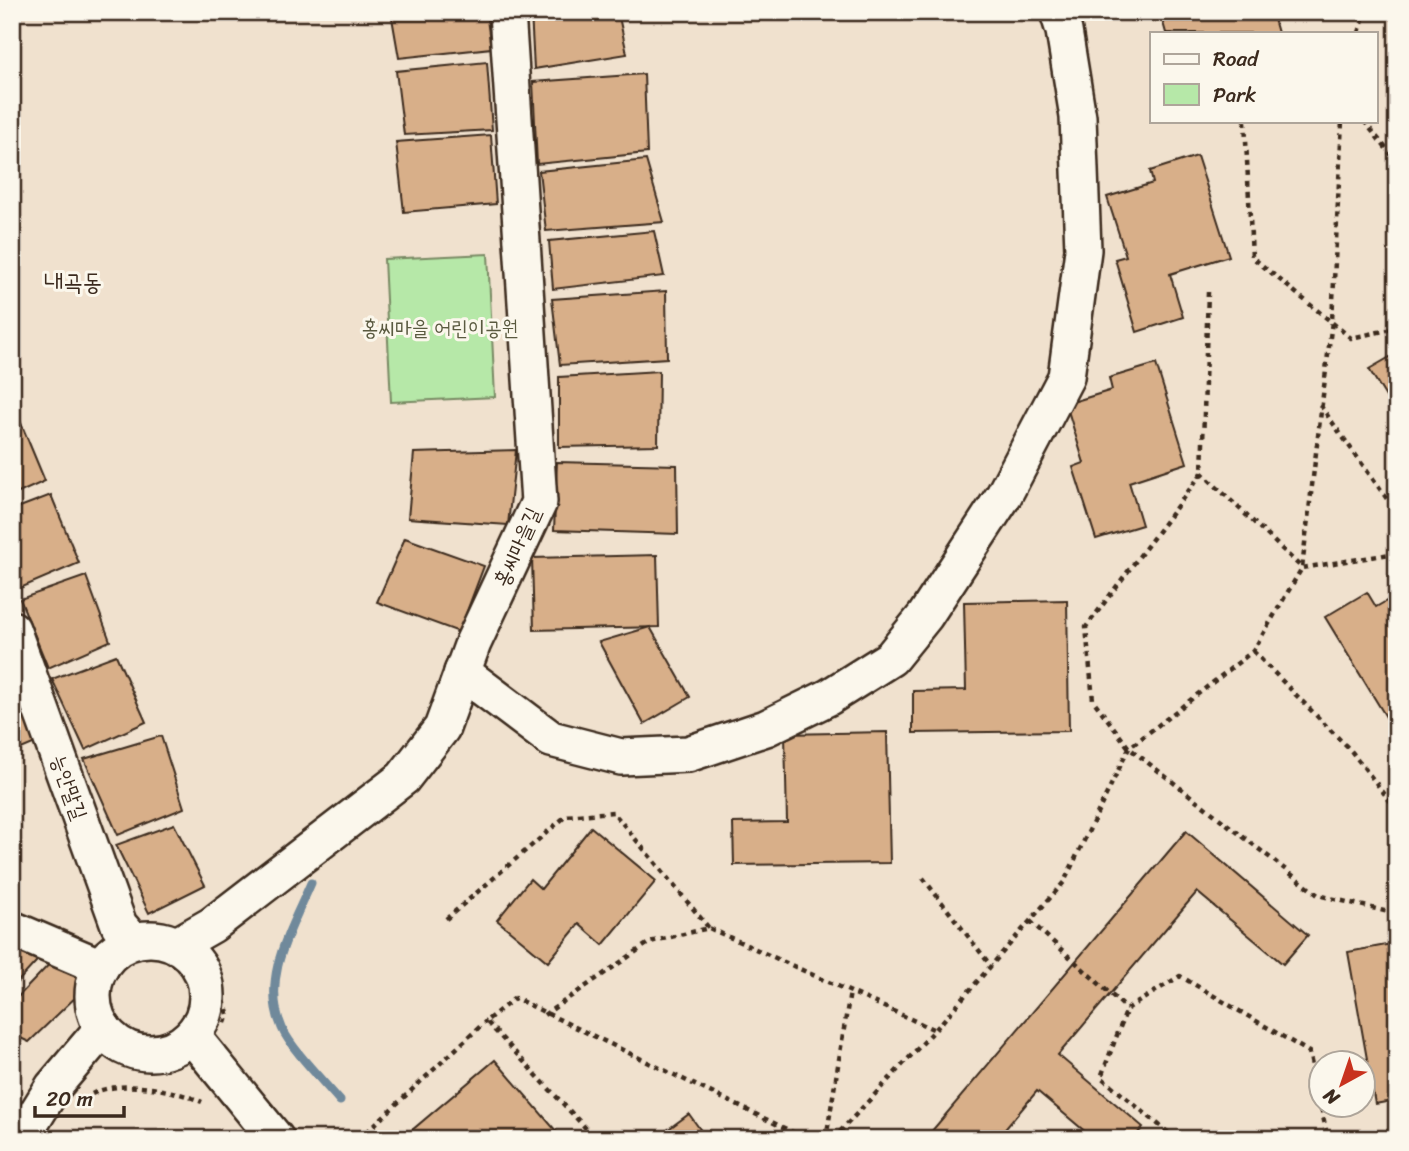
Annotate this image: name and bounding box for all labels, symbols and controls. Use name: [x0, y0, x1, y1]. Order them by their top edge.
legend: [1150, 32, 1378, 122]
text: Road: [1213, 40, 1260, 78]
text: Park: [1213, 76, 1256, 114]
district label: 내곡동: [44, 261, 102, 303]
park label: 홍씨마을 어린이공원: [361, 309, 519, 347]
street label: 홍씨마을길: [482, 501, 552, 593]
street label: 능안말길: [40, 749, 98, 825]
north arrow: [1308, 1050, 1378, 1120]
scale bar: [35, 1074, 124, 1118]
text: N: [1315, 1079, 1348, 1114]
text: 20 m: [46, 1080, 93, 1118]

